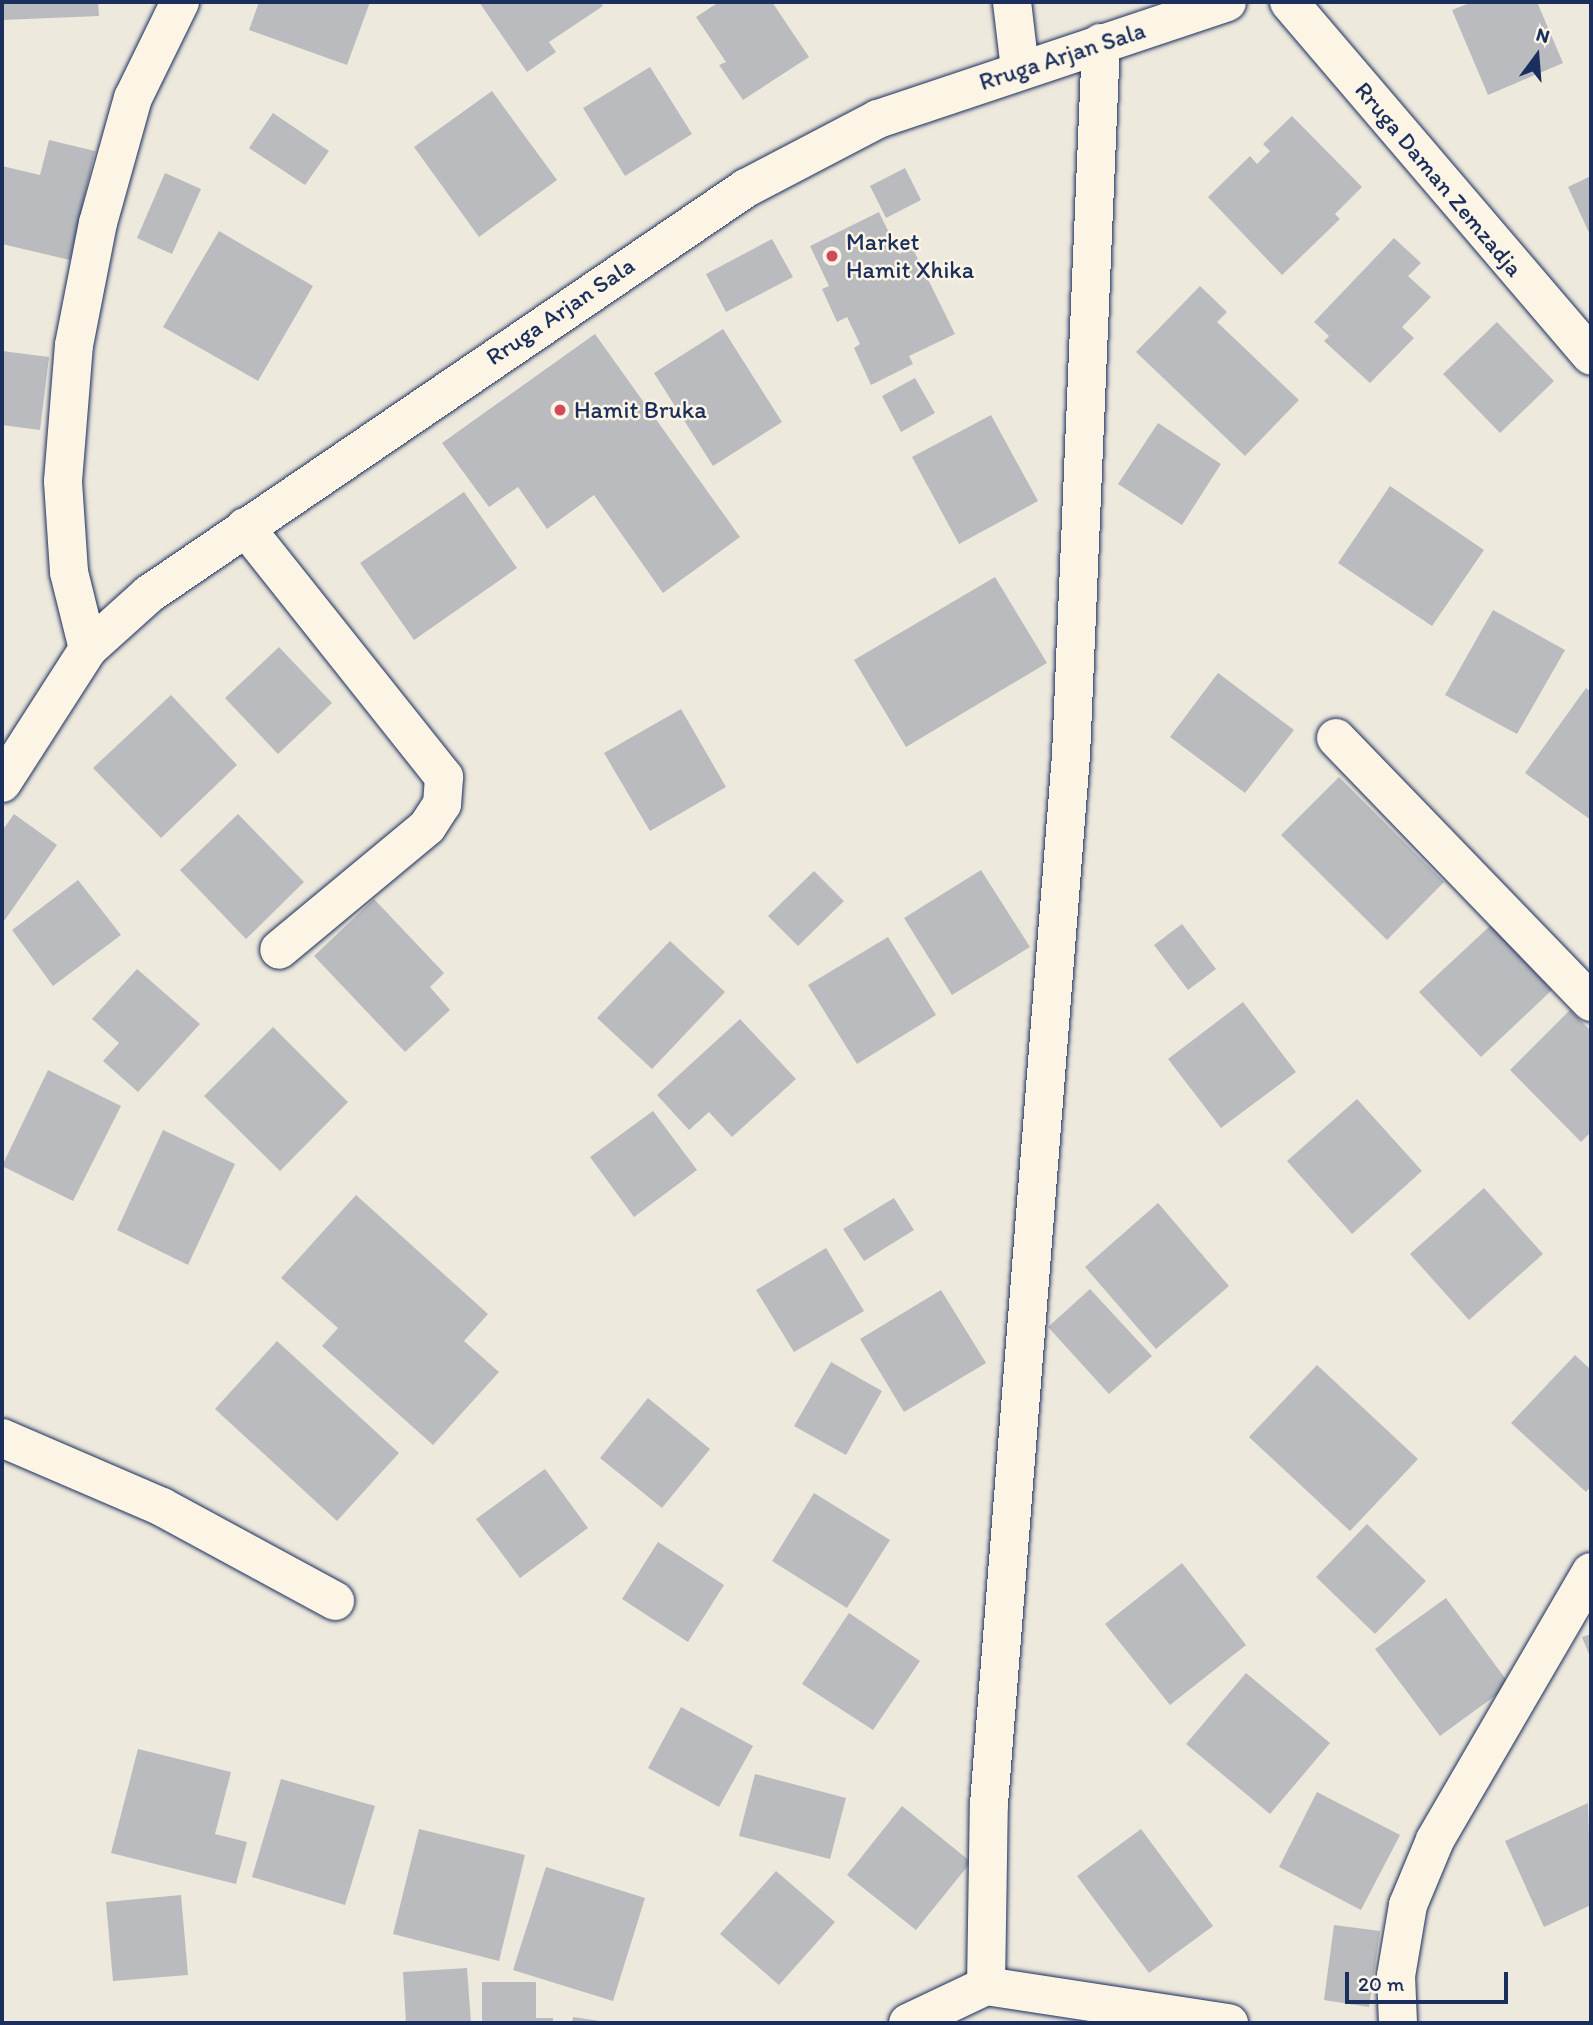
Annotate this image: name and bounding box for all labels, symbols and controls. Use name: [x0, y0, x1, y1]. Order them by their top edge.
street label: Rruga Arjan Sala: [975, 15, 1149, 97]
north arrow: [1502, 21, 1572, 91]
text: N: [1534, 23, 1552, 48]
street label: Rruga Daman Zemzadja: [1349, 76, 1529, 282]
place label: Market Hamit Xhika: [846, 228, 974, 284]
marker: Market Hamit Xhika: [824, 248, 840, 264]
street label: Rruga Arjan Sala: [480, 251, 640, 371]
place label: Hamit Bruka: [574, 396, 706, 424]
marker: Hamit Bruka: [552, 402, 568, 418]
scale bar: [1348, 1958, 1511, 2002]
text: 20 m: [1358, 1971, 1404, 1996]

